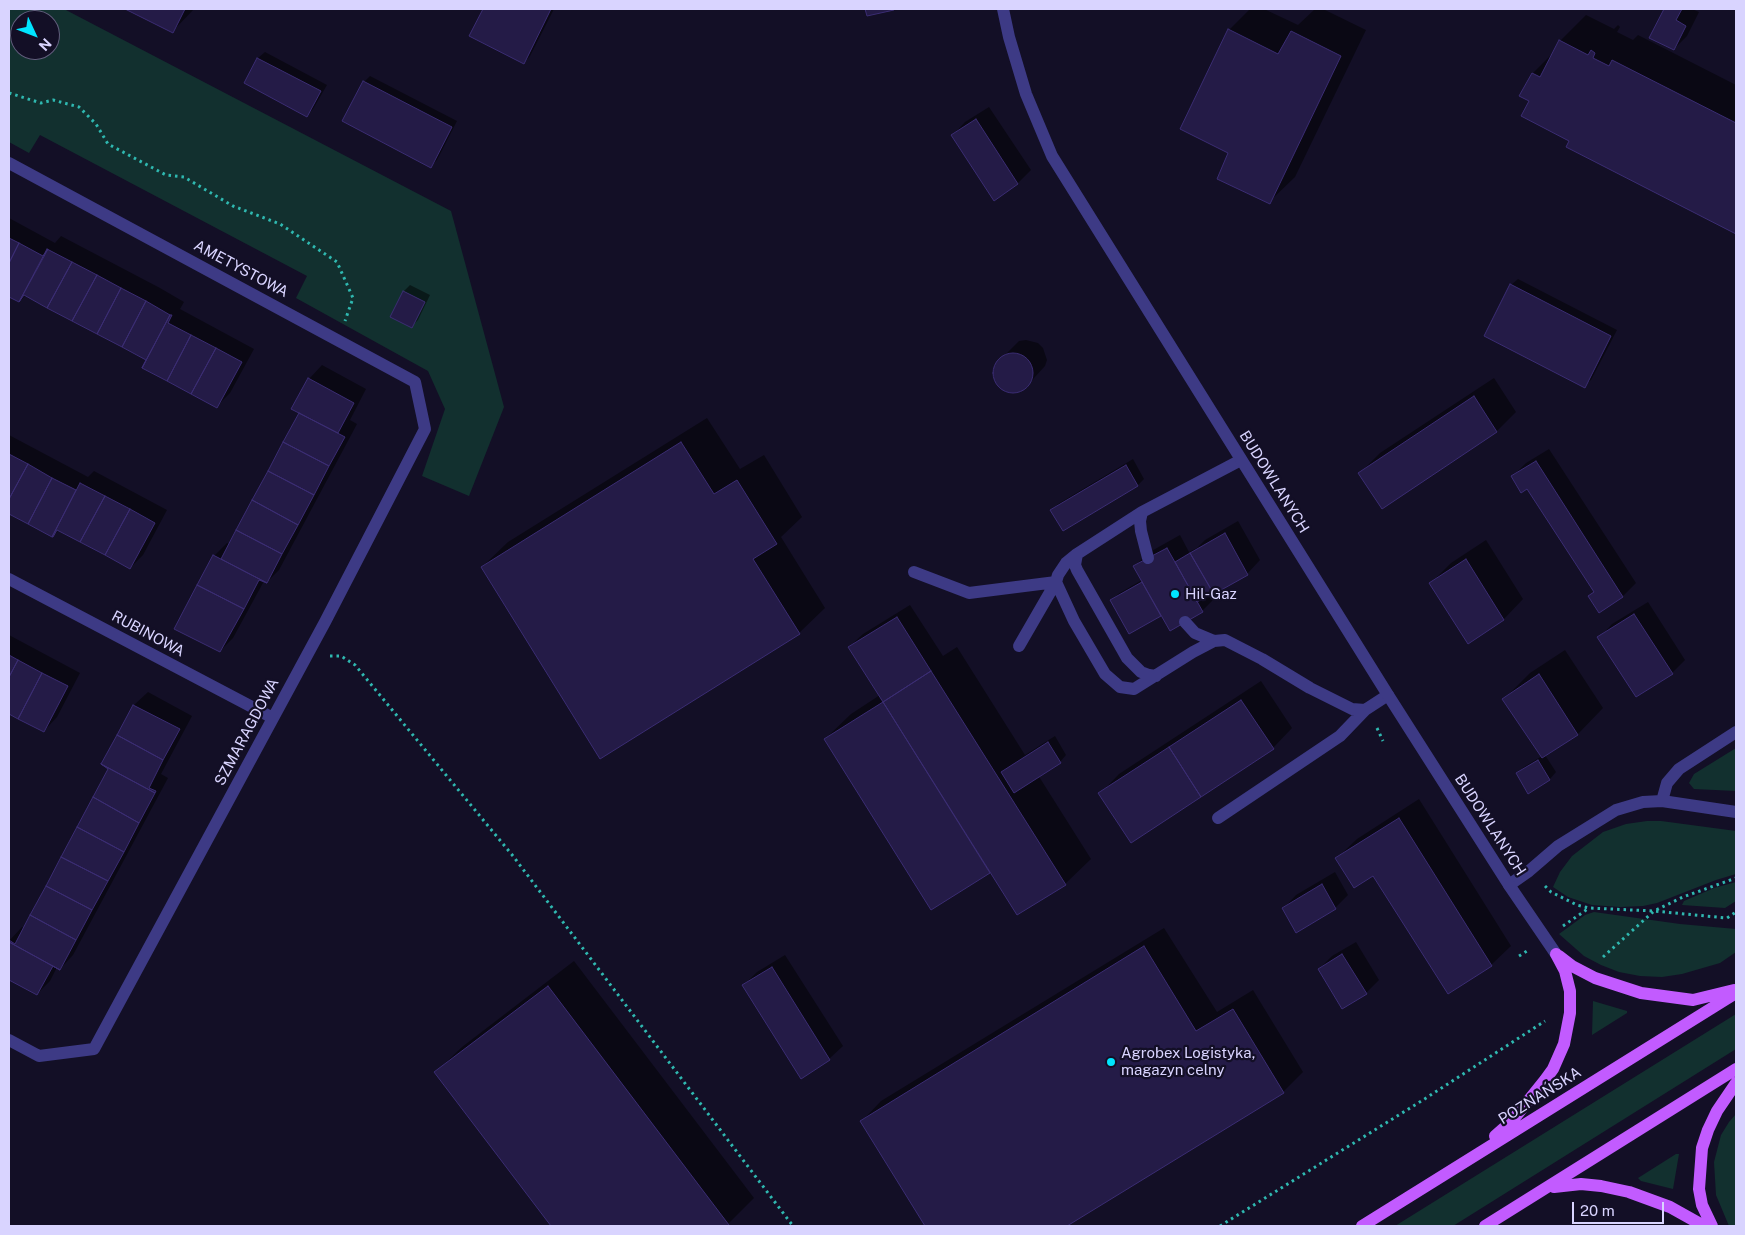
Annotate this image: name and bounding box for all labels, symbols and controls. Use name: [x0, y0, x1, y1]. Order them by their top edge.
north arrow: [10, 10, 60, 60]
text: N: [36, 35, 55, 54]
street label: AMETYSTOWA: [191, 237, 291, 301]
street label: BUDOWLANYCH: [1235, 427, 1313, 537]
place label: Hil-Gaz: [1185, 585, 1237, 603]
marker: Hil-Gaz: [1169, 588, 1181, 600]
street label: RUBINOWA: [108, 607, 188, 661]
street label: SZMARAGDOWA: [211, 675, 283, 789]
street label: BUDOWLANYCH: [1450, 771, 1530, 879]
place label: Agrobex Logistyka, magazyn celny: [1121, 1044, 1255, 1079]
marker: Agrobex Logistyka, magazyn celny: [1105, 1056, 1117, 1068]
street label: POZNAŃSKA: [1495, 1063, 1585, 1129]
scale bar: [1575, 1192, 1668, 1224]
text: 20 m: [1580, 1202, 1615, 1219]

